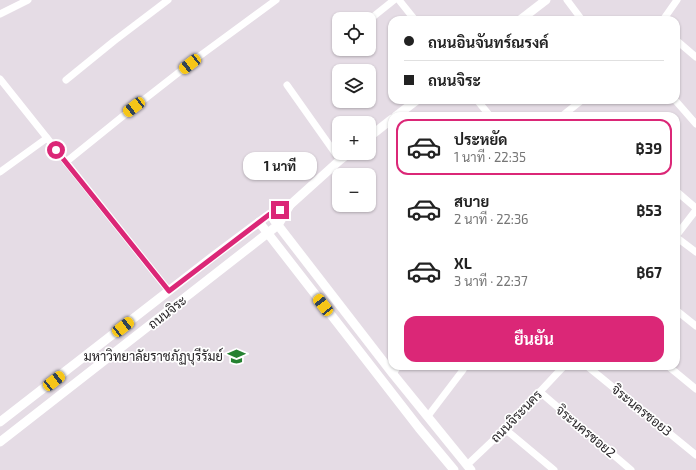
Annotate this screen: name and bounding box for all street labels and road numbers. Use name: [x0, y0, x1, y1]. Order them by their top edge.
street label: ถนนจิระ: [145, 292, 190, 332]
street label: จิระนครซอย3: [609, 381, 675, 439]
street label: ถนนจิระนคร: [487, 386, 545, 446]
street label: จิระนครซอย2: [553, 401, 619, 461]

